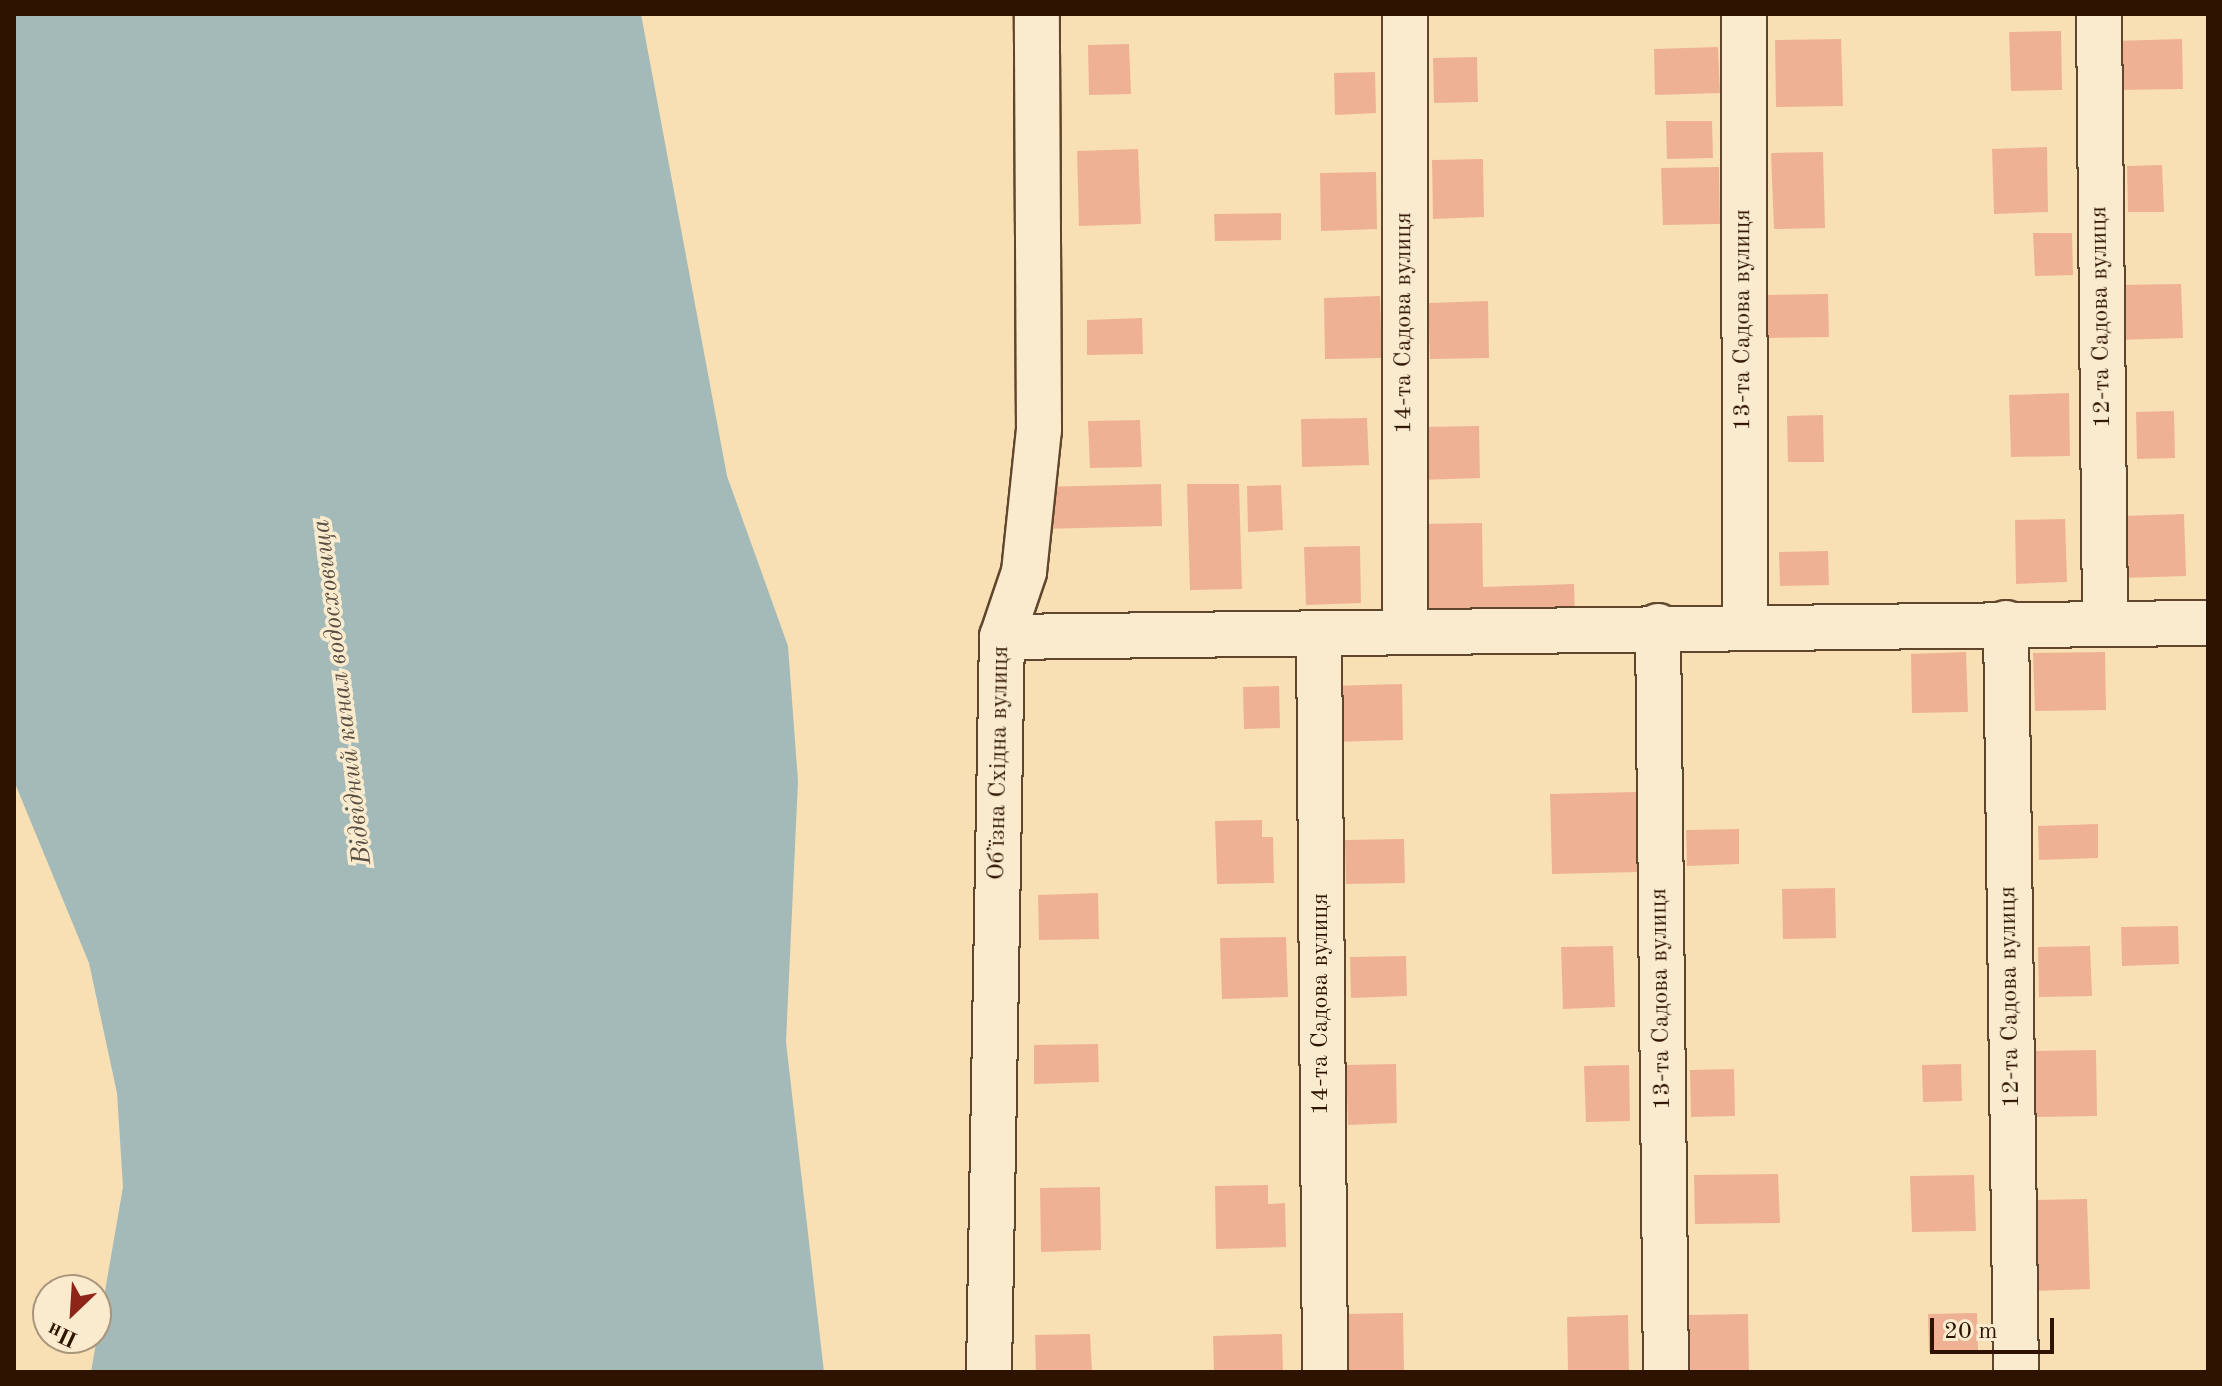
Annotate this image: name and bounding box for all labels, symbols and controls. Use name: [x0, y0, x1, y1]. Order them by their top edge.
street label: 12-та Садова вулиця: [2086, 206, 2118, 428]
street label: 13-та Садова вулиця: [1730, 209, 1758, 431]
street label: 14-та Садова вулиця: [1391, 212, 1419, 434]
water label: Відвідний канал водосховища: [306, 517, 380, 867]
street label: Обʼїзна Східна вулиця: [984, 646, 1016, 880]
street label: 12-та Садова вулиця: [1995, 886, 2027, 1108]
street label: 13-та Садова вулиця: [1646, 888, 1678, 1110]
street label: 14-та Садова вулиця: [1308, 893, 1336, 1115]
north arrow: [32, 1274, 112, 1354]
scale bar: [1934, 1302, 2058, 1352]
text: Пн: [44, 1318, 81, 1350]
text: 20 m: [1944, 1320, 1998, 1344]

